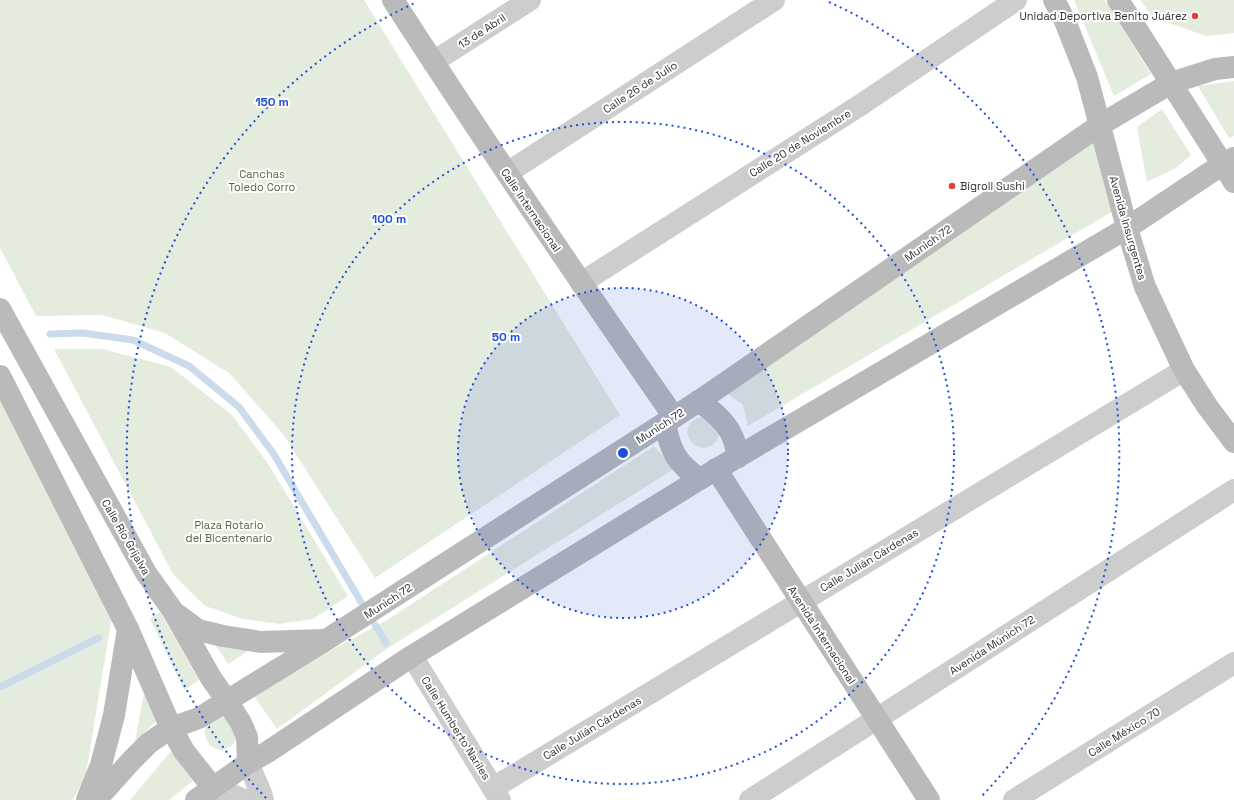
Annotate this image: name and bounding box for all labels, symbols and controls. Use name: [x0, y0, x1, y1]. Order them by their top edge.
place label: Unidad Deportiva Benito Juárez: [1020, 9, 1187, 23]
street label: 13 de Abril: [456, 10, 508, 52]
marker: Unidad Deportiva Benito Juárez: [1190, 11, 1200, 21]
street label: Calle 26 de Julio: [600, 58, 680, 116]
text: 150 m: [255, 94, 289, 110]
street label: Calle 20 de Noviembre: [747, 106, 853, 180]
street label: Calle Internacional: [498, 166, 564, 254]
park label: Canchas Toledo Corro: [229, 167, 296, 194]
street label: Avenida Insurgentes: [1106, 174, 1150, 282]
place label: Bigroll Sushi: [960, 179, 1025, 193]
marker: Bigroll Sushi: [947, 181, 957, 191]
text: 100 m: [372, 211, 406, 227]
street label: Munich 72: [902, 221, 955, 264]
text: 50 m: [492, 329, 520, 345]
street label: Munich 72: [633, 405, 687, 447]
centre of rings: [616, 446, 630, 460]
street label: Calle Río Grijalva: [99, 497, 154, 578]
park label: Plaza Rotario del Bicentenario: [186, 518, 273, 545]
street label: Calle Julián Cárdenas: [817, 525, 921, 595]
street label: Munich 72: [361, 580, 415, 622]
street label: Avenida Internacional: [785, 583, 859, 687]
street label: Avenida Múnich 72: [947, 612, 1038, 678]
street label: Calle Humberto Nariles: [418, 674, 494, 782]
street label: Calle Julián Cárdenas: [540, 693, 644, 763]
street label: Calle México 70: [1085, 704, 1163, 760]

